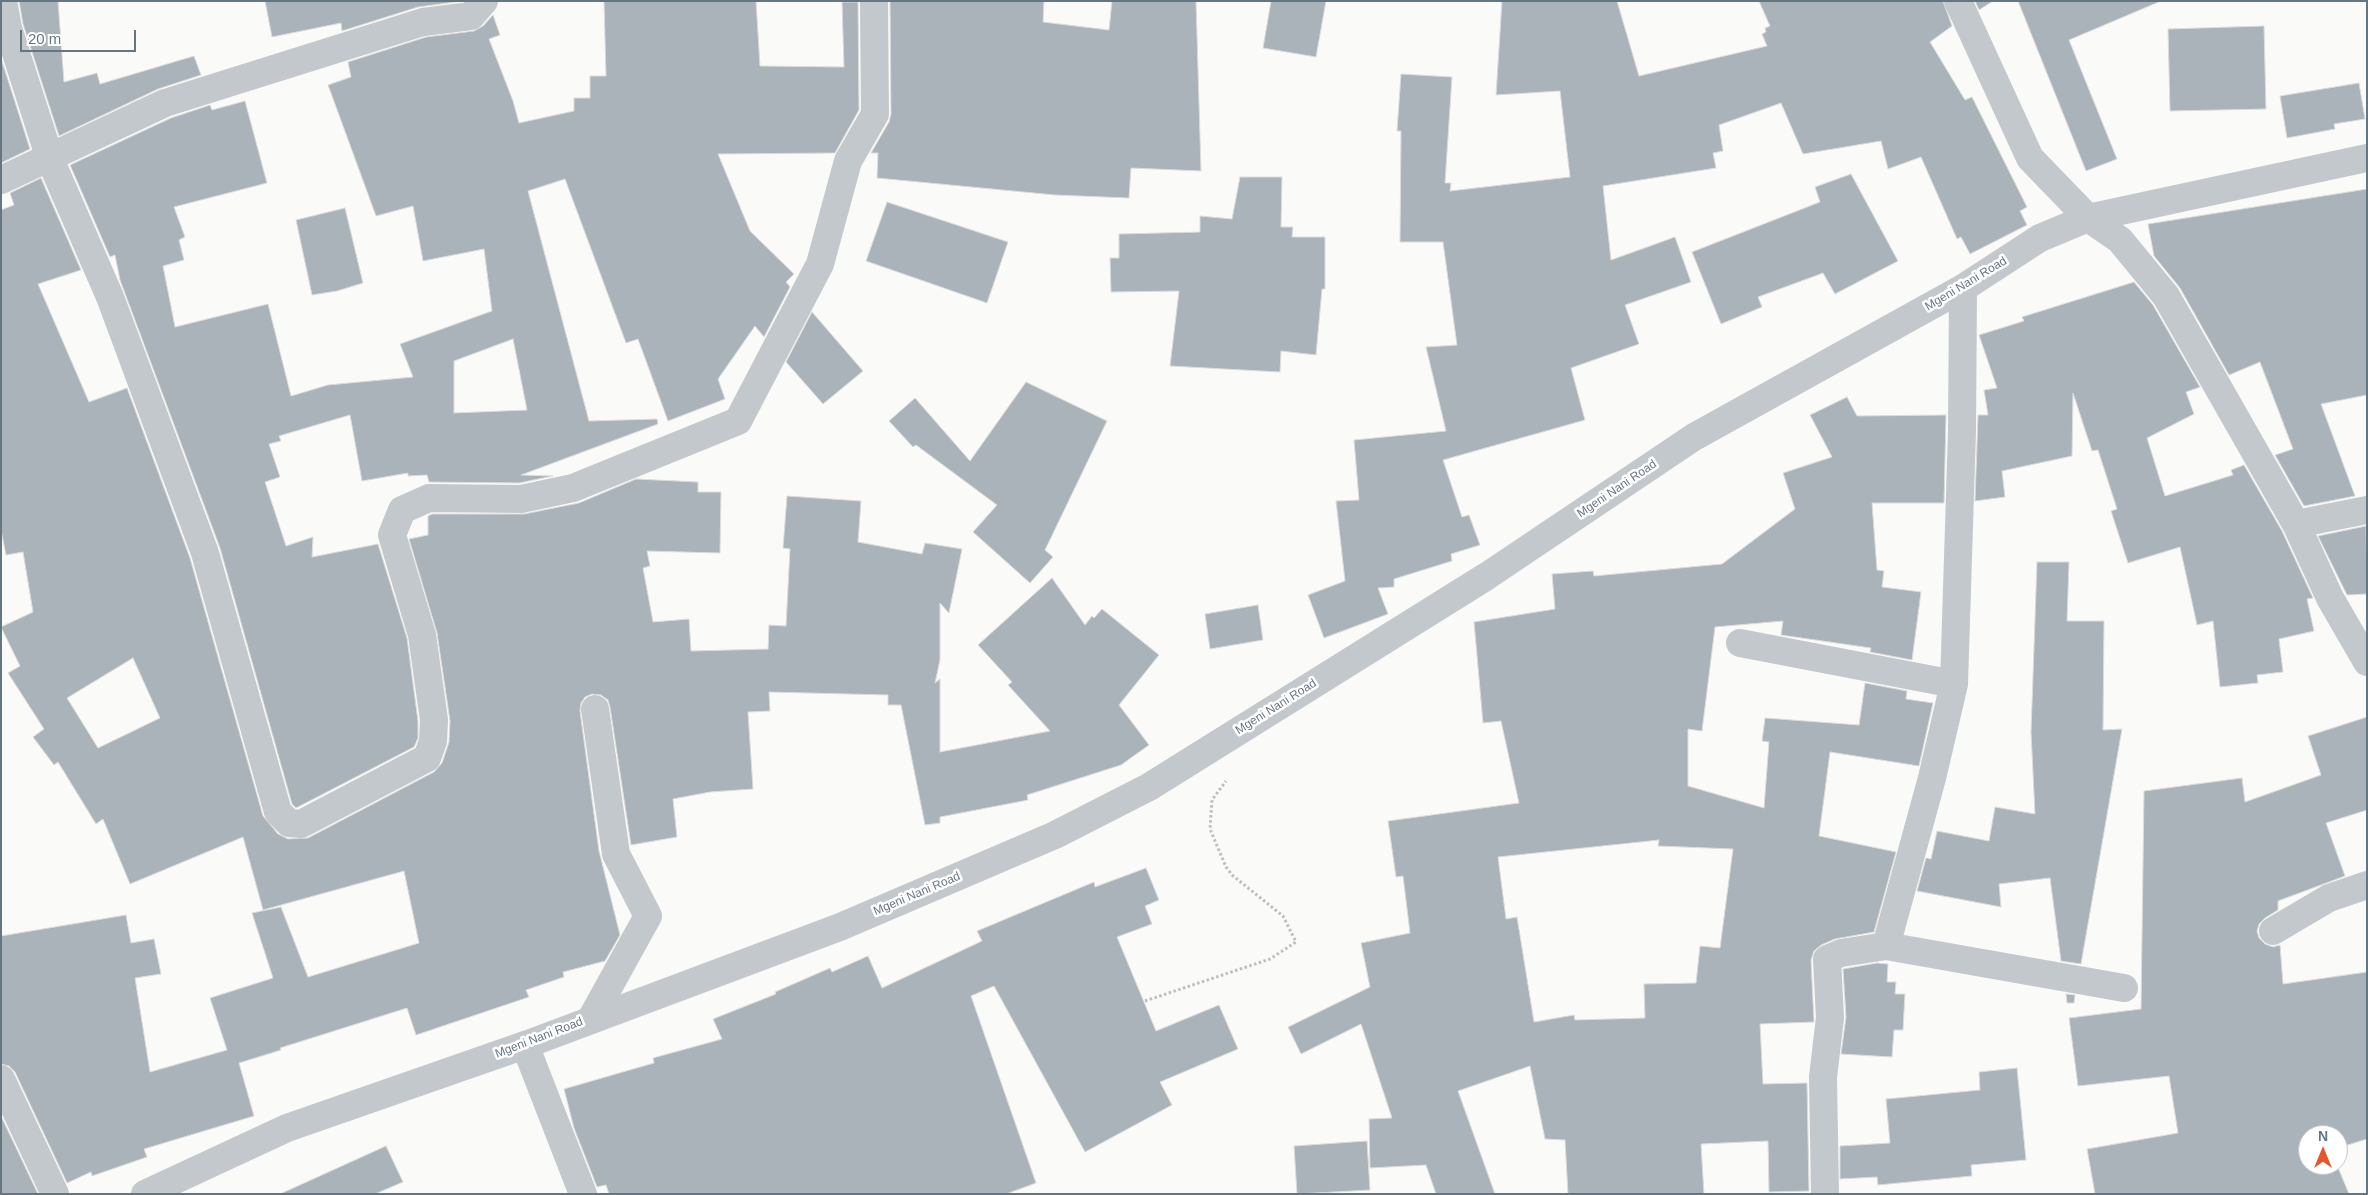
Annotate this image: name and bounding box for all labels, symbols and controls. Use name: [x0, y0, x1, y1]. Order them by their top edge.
scale bar: [22, 20, 139, 52]
text: 20 m: [28, 30, 61, 47]
street label: Mgeni Nani Road: [1923, 254, 2009, 314]
street label: Mgeni Nani Road: [1575, 457, 1659, 521]
street label: Mgeni Nani Road: [1233, 676, 1319, 738]
street label: Mgeni Nani Road: [872, 869, 962, 919]
street label: Mgeni Nani Road: [493, 1015, 585, 1061]
north arrow: [2298, 1125, 2348, 1175]
text: N: [2318, 1128, 2328, 1144]

